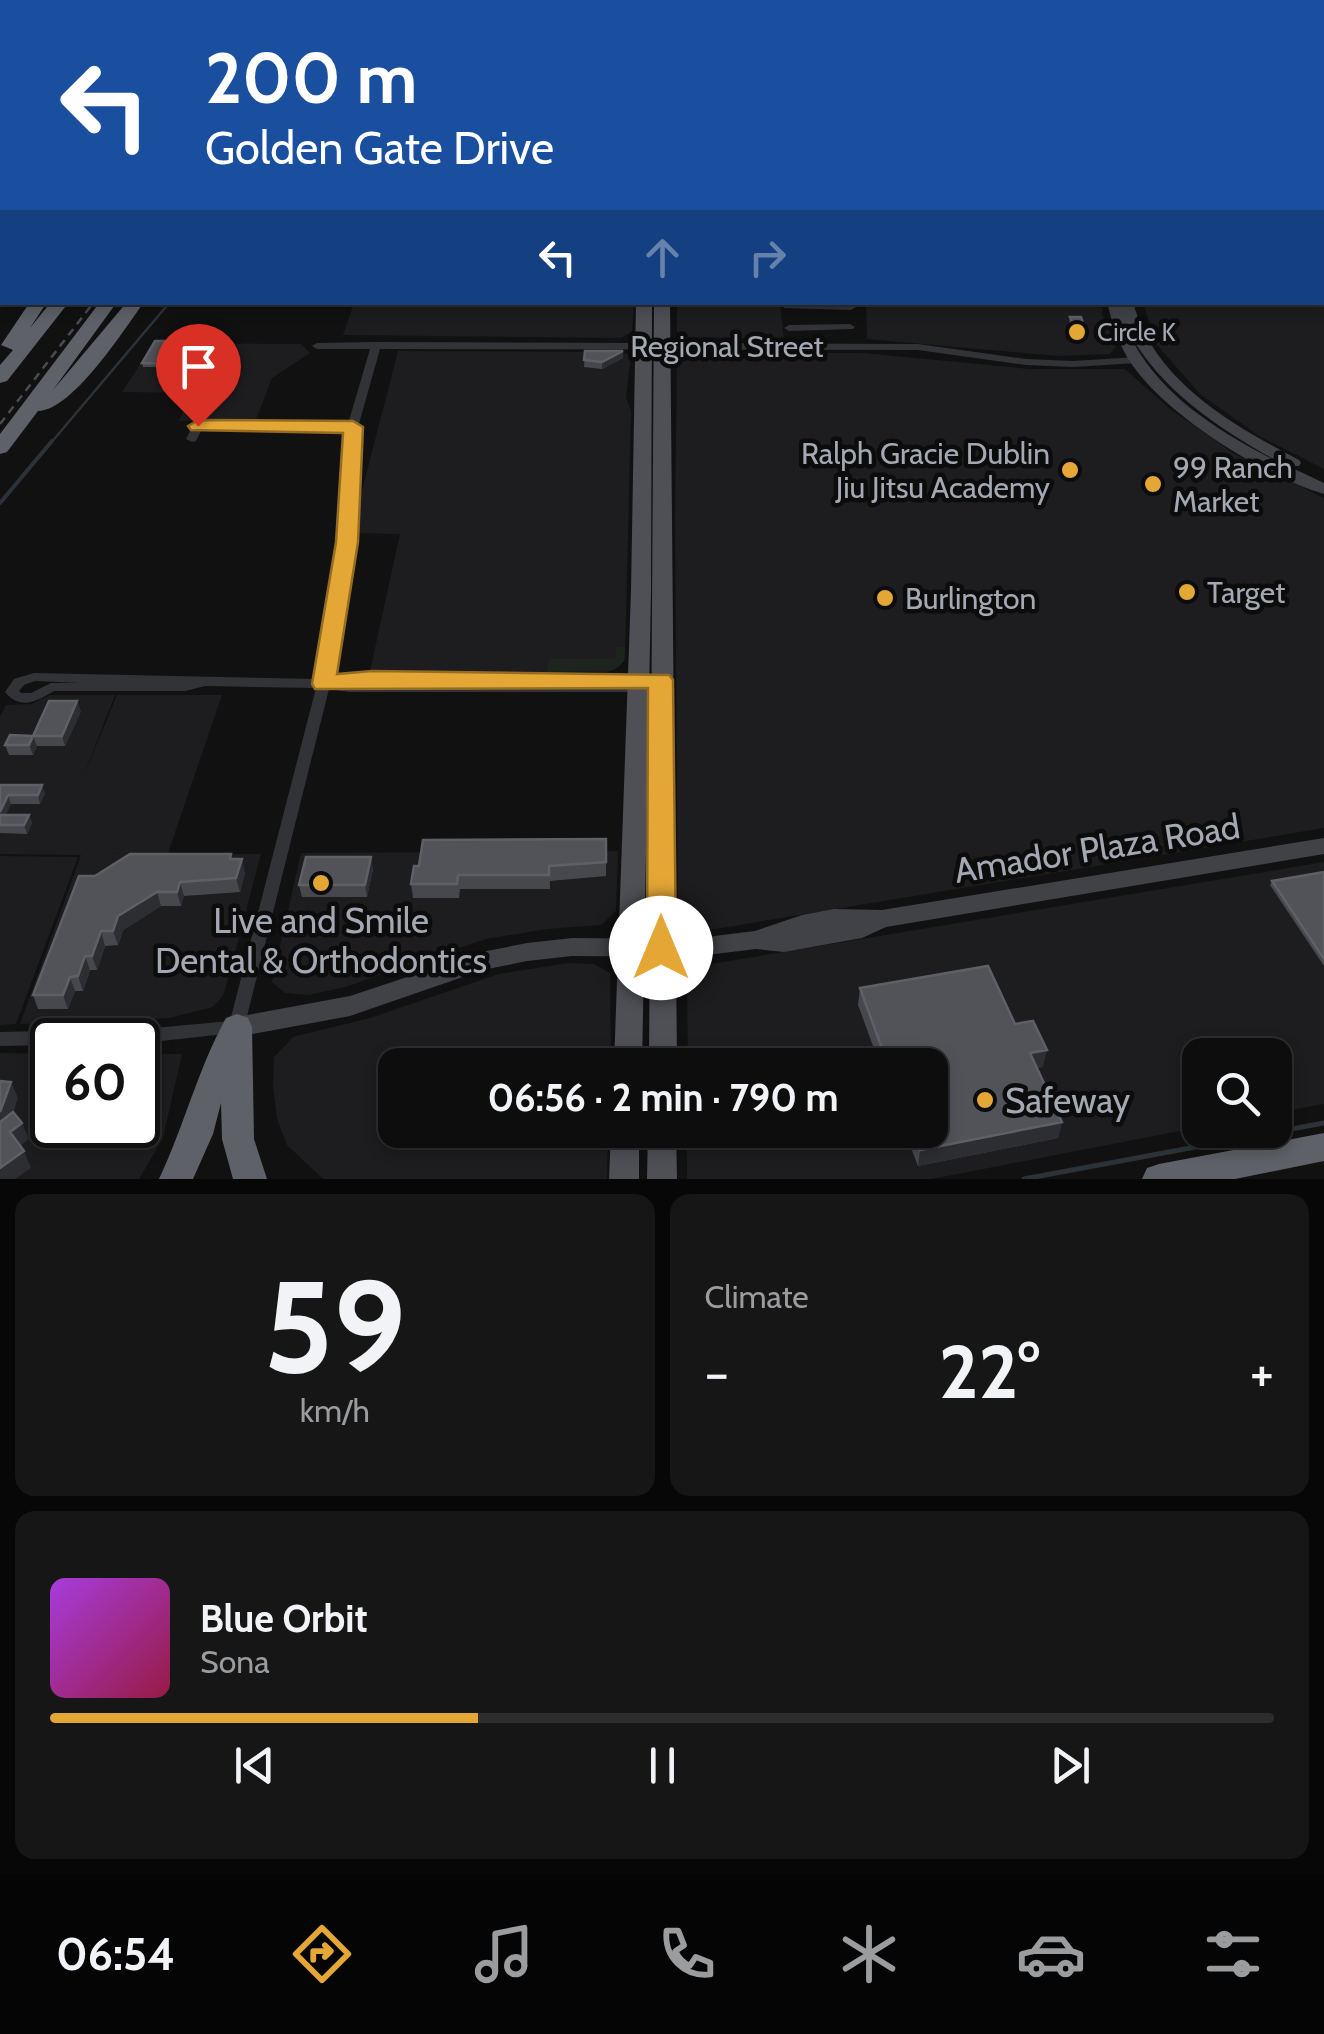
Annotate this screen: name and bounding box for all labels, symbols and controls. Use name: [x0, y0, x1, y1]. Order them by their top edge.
text: 200 m: [205, 35, 417, 121]
icon: left: [40, 40, 170, 170]
text: Golden Gate Drive: [205, 121, 554, 175]
icon: left: [530, 230, 585, 285]
icon: ahead: [635, 230, 690, 285]
icon: right: [740, 230, 795, 285]
place label: Circle K: [1097, 317, 1177, 347]
marker: Circle K: [1066, 321, 1088, 343]
pin: [156, 324, 241, 427]
street label: Regional Street: [630, 328, 824, 365]
icon: arrive: [171, 339, 226, 394]
place label: Ralph Gracie Dublin Jiu Jitsu Academy: [801, 435, 1050, 506]
place label: 99 Ranch Market: [1173, 449, 1293, 520]
marker: Ralph Gracie Dublin Jiu Jitsu Academy: [1059, 459, 1081, 481]
marker: 99 Ranch Market: [1142, 473, 1164, 495]
place label: Target: [1207, 574, 1285, 611]
place label: Burlington: [905, 580, 1036, 617]
marker: Target: [1176, 581, 1198, 603]
marker: Burlington: [874, 587, 896, 609]
street label: Amador Plaza Road: [951, 804, 1243, 892]
marker: Live and Smile Dental & Orthodontics: [310, 872, 332, 894]
position arrow: [609, 896, 713, 1000]
place label: Live and Smile Dental & Orthodontics: [155, 899, 487, 982]
speed limit sign: 60: [30, 1018, 160, 1148]
map controls: [1182, 1038, 1292, 1148]
button: search: [1182, 1038, 1292, 1148]
text: 06:56 · 2 min · 790 m: [487, 1074, 839, 1121]
place label: Safeway: [1005, 1079, 1131, 1122]
marker: Safeway: [974, 1089, 996, 1111]
text: 59: [263, 1247, 406, 1405]
text: Climate: [705, 1277, 809, 1316]
text: 22°: [939, 1326, 1040, 1417]
text: −: [705, 1339, 729, 1406]
text: +: [1250, 1339, 1274, 1406]
text: km/h: [300, 1391, 370, 1430]
text: Blue Orbit: [200, 1595, 368, 1642]
text: Sona: [200, 1642, 270, 1681]
icon: previous: [227, 1738, 282, 1793]
icon: pause: [635, 1738, 690, 1793]
icon: next: [1043, 1738, 1098, 1793]
icon: directions: [287, 1919, 357, 1989]
icon: music: [469, 1919, 539, 1989]
icon: phone: [652, 1919, 722, 1989]
icon: climate: [834, 1919, 904, 1989]
icon: car: [1016, 1919, 1086, 1989]
icon: filters: [1198, 1919, 1268, 1989]
text: 06:54: [56, 1927, 175, 1981]

